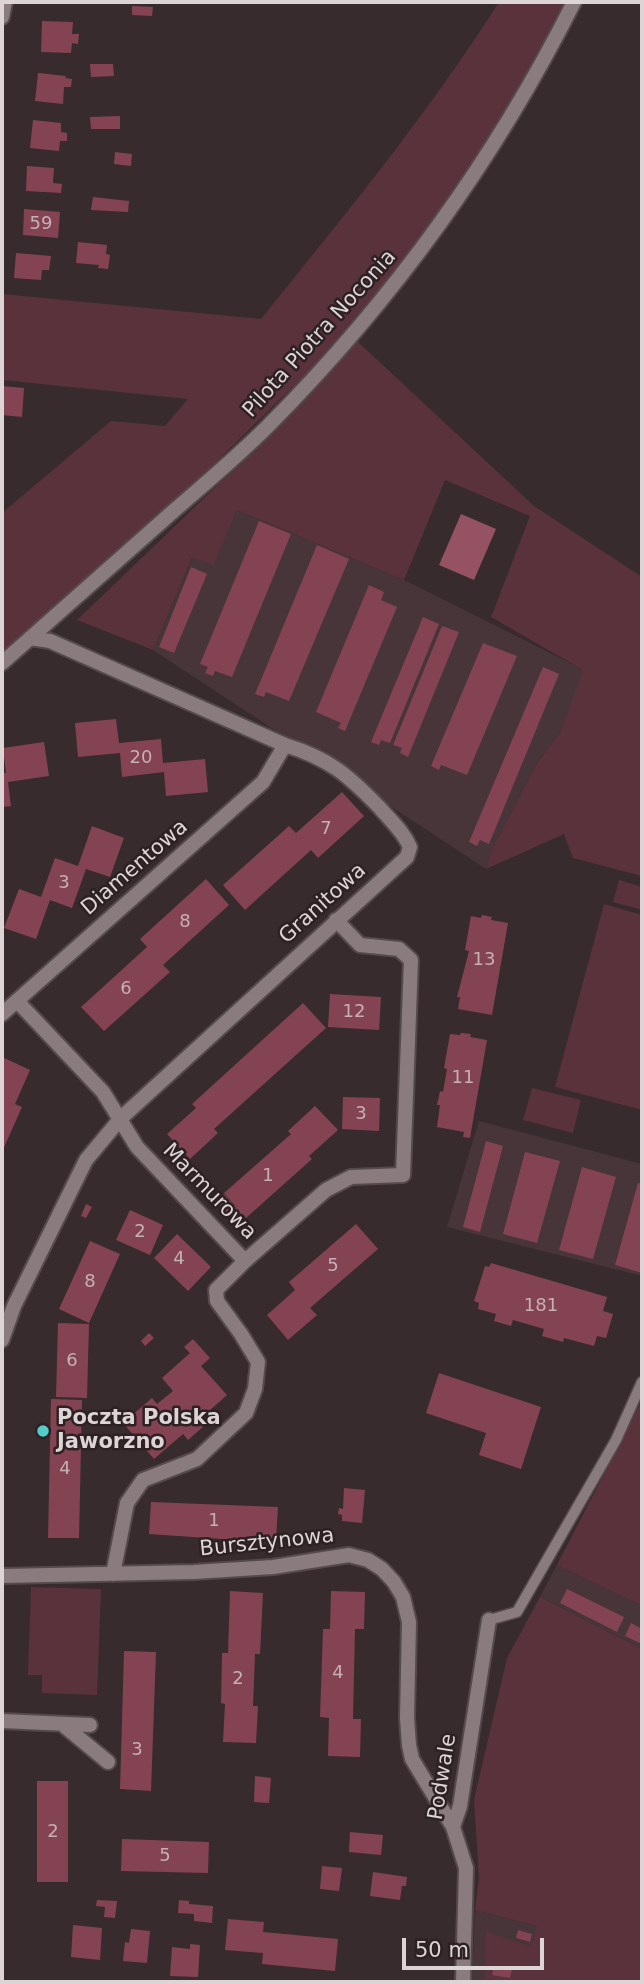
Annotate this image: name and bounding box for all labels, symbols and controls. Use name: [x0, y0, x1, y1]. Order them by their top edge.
house number: 59: [30, 213, 52, 235]
street label: Pilota Piotra Noconia: [238, 245, 402, 423]
house number: 20: [130, 747, 152, 769]
street label: Diamentowa: [77, 815, 193, 921]
house number: 7: [320, 818, 332, 840]
street label: Granitowa: [274, 858, 372, 950]
house number: 3: [58, 872, 70, 894]
house number: 8: [179, 911, 191, 933]
house number: 13: [473, 949, 495, 971]
house number: 6: [120, 978, 132, 1000]
house number: 12: [343, 1001, 365, 1023]
house number: 11: [452, 1067, 474, 1089]
house number: 3: [355, 1103, 367, 1125]
street label: Marmurowa: [157, 1139, 261, 1245]
house number: 1: [262, 1165, 274, 1187]
house number: 2: [134, 1221, 146, 1243]
house number: 4: [173, 1248, 185, 1270]
house number: 5: [327, 1255, 339, 1277]
house number: 8: [84, 1271, 96, 1293]
house number: 181: [524, 1295, 558, 1317]
house number: 6: [66, 1350, 78, 1372]
place label: Poczta Polska Jaworzno: [57, 1406, 221, 1456]
marker: Poczta Polska Jaworzno: [35, 1423, 51, 1439]
house number: 4: [59, 1458, 71, 1480]
house number: 1: [208, 1510, 220, 1532]
street label: Bursztynowa: [198, 1523, 336, 1563]
house number: 4: [332, 1662, 344, 1684]
house number: 2: [232, 1668, 244, 1690]
street label: Podwale: [424, 1732, 462, 1822]
house number: 3: [131, 1739, 143, 1761]
house number: 2: [47, 1821, 59, 1843]
house number: 5: [159, 1845, 171, 1867]
scale bar: [406, 1924, 548, 1968]
text: 50 m: [415, 1938, 469, 1962]

